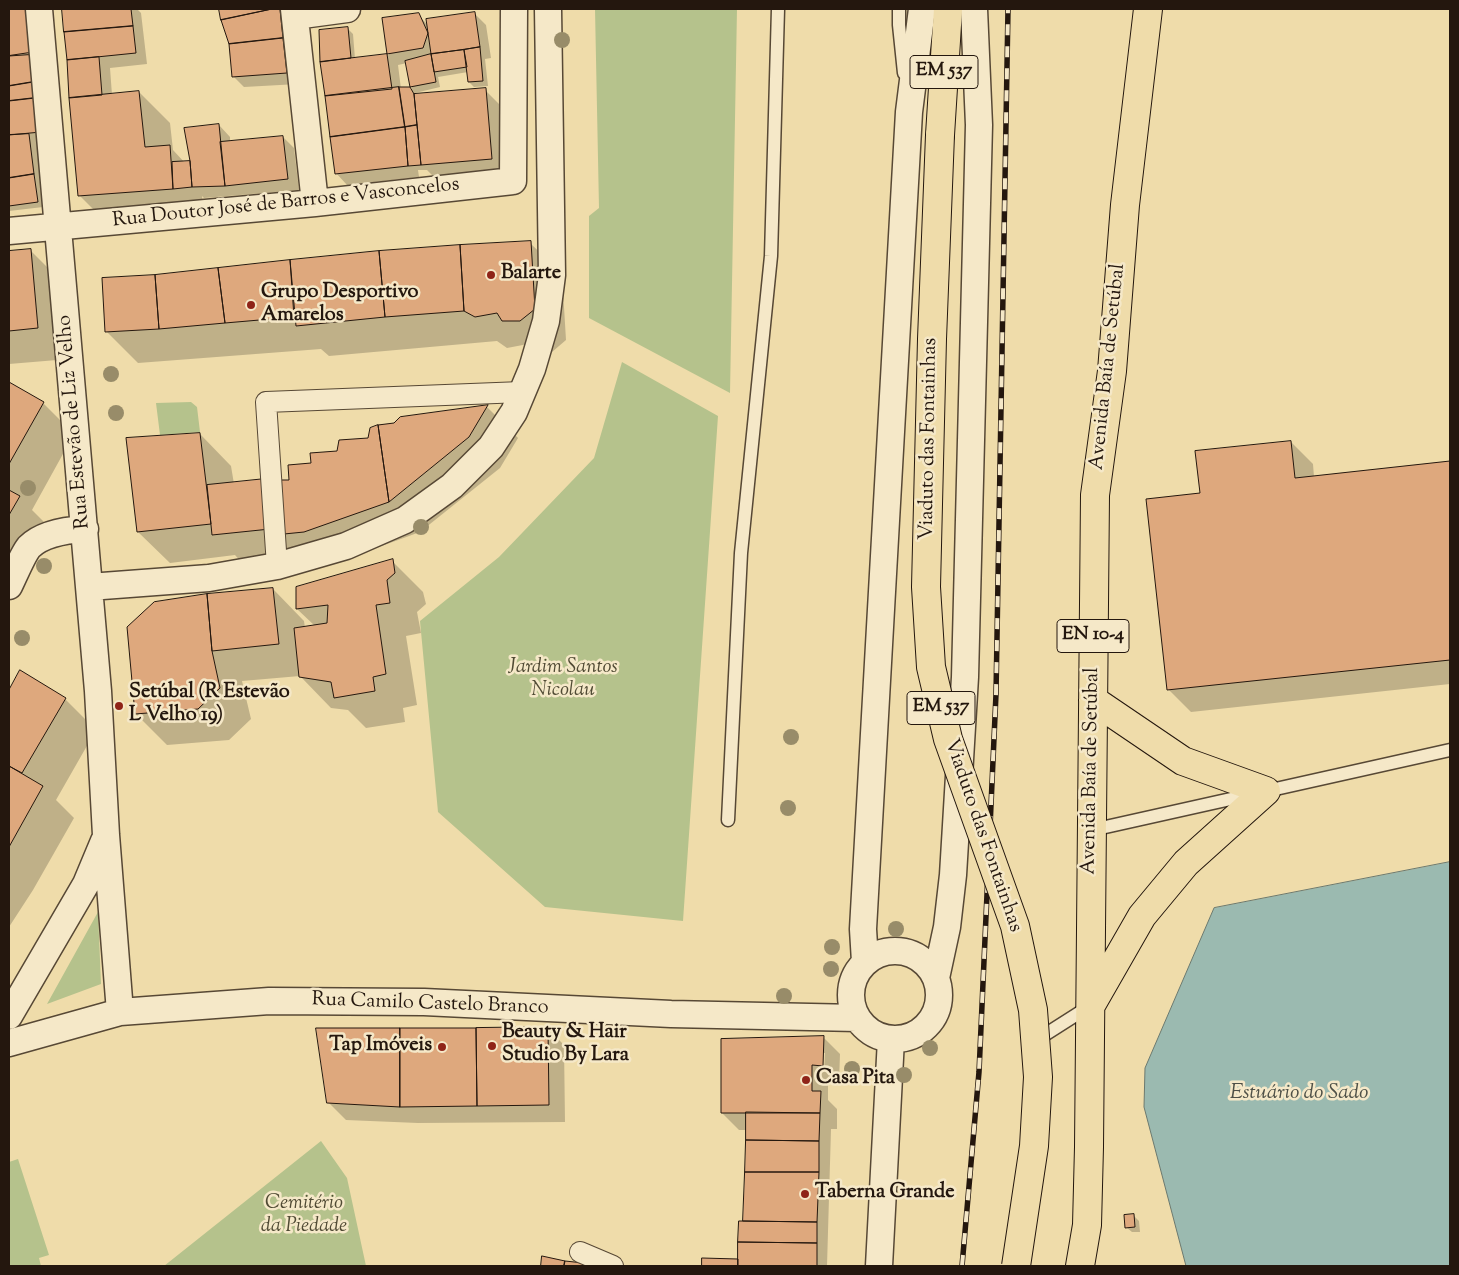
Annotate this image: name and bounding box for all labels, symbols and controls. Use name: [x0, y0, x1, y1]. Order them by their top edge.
road number: EM 537: [910, 56, 978, 88]
street label: Rua Doutor José de Barros e Vasconcelos: [111, 174, 461, 234]
place label: Balarte: [501, 263, 561, 287]
street label: Avenida Baía de Setúbal: [1086, 263, 1132, 471]
marker: Balarte: [485, 269, 497, 281]
place label: Grupo Desportivo Amarelos: [261, 282, 418, 329]
marker: Grupo Desportivo Amarelos: [245, 299, 257, 311]
street label: Rua Estevão de Liz Velho: [54, 314, 96, 530]
street label: Viaduto das Fontainhas: [916, 338, 944, 540]
road number: EN 10-4: [1057, 620, 1129, 652]
park label: Jardim Santos Nicolau: [508, 657, 618, 704]
street label: Avenida Baía de Setúbal: [1078, 667, 1106, 875]
place label: Setúbal (R Estevão L Velho 19): [129, 682, 290, 729]
road number: EM 537: [907, 691, 975, 724]
marker: Setúbal (R Estevão L Velho 19): [113, 700, 125, 712]
street label: Viaduto das Fontainhas: [938, 736, 1026, 936]
street label: Rua Camilo Castelo Branco: [311, 989, 549, 1021]
place label: Beauty & Hair Studio By Lara: [502, 1022, 629, 1069]
place label: Tap Imóveis: [329, 1035, 432, 1059]
marker: Beauty & Hair Studio By Lara: [486, 1040, 498, 1052]
marker: Tap Imóveis: [436, 1041, 448, 1053]
place label: Casa Pita: [816, 1068, 895, 1092]
marker: Casa Pita: [800, 1074, 812, 1086]
water label: Estuário do Sado: [1230, 1081, 1368, 1107]
place label: Taberna Grande: [815, 1182, 954, 1206]
marker: Taberna Grande: [799, 1188, 811, 1200]
park label: Cemitério da Piedade: [261, 1193, 347, 1240]

